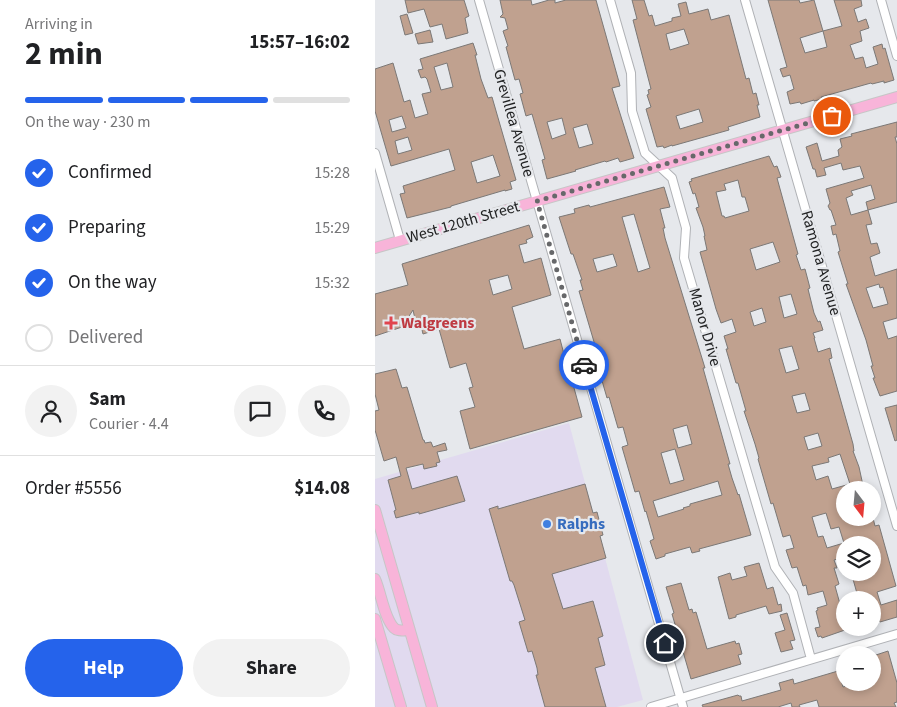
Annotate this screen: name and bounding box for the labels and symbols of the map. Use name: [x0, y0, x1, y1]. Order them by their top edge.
street label: Grevillea Avenue: [488, 67, 540, 180]
pin: [811, 95, 853, 137]
street label: West 120th Street: [404, 195, 523, 249]
street label: Ramona Avenue: [795, 208, 847, 318]
street label: Manor Drive: [683, 285, 727, 369]
place label: Walgreens: [401, 312, 474, 334]
marker: Walgreens: [385, 317, 397, 329]
courier: [559, 340, 609, 390]
north arrow: [836, 481, 881, 526]
place label: Ralphs: [557, 513, 605, 535]
marker: Ralphs: [541, 518, 553, 530]
pin: [644, 622, 686, 664]

